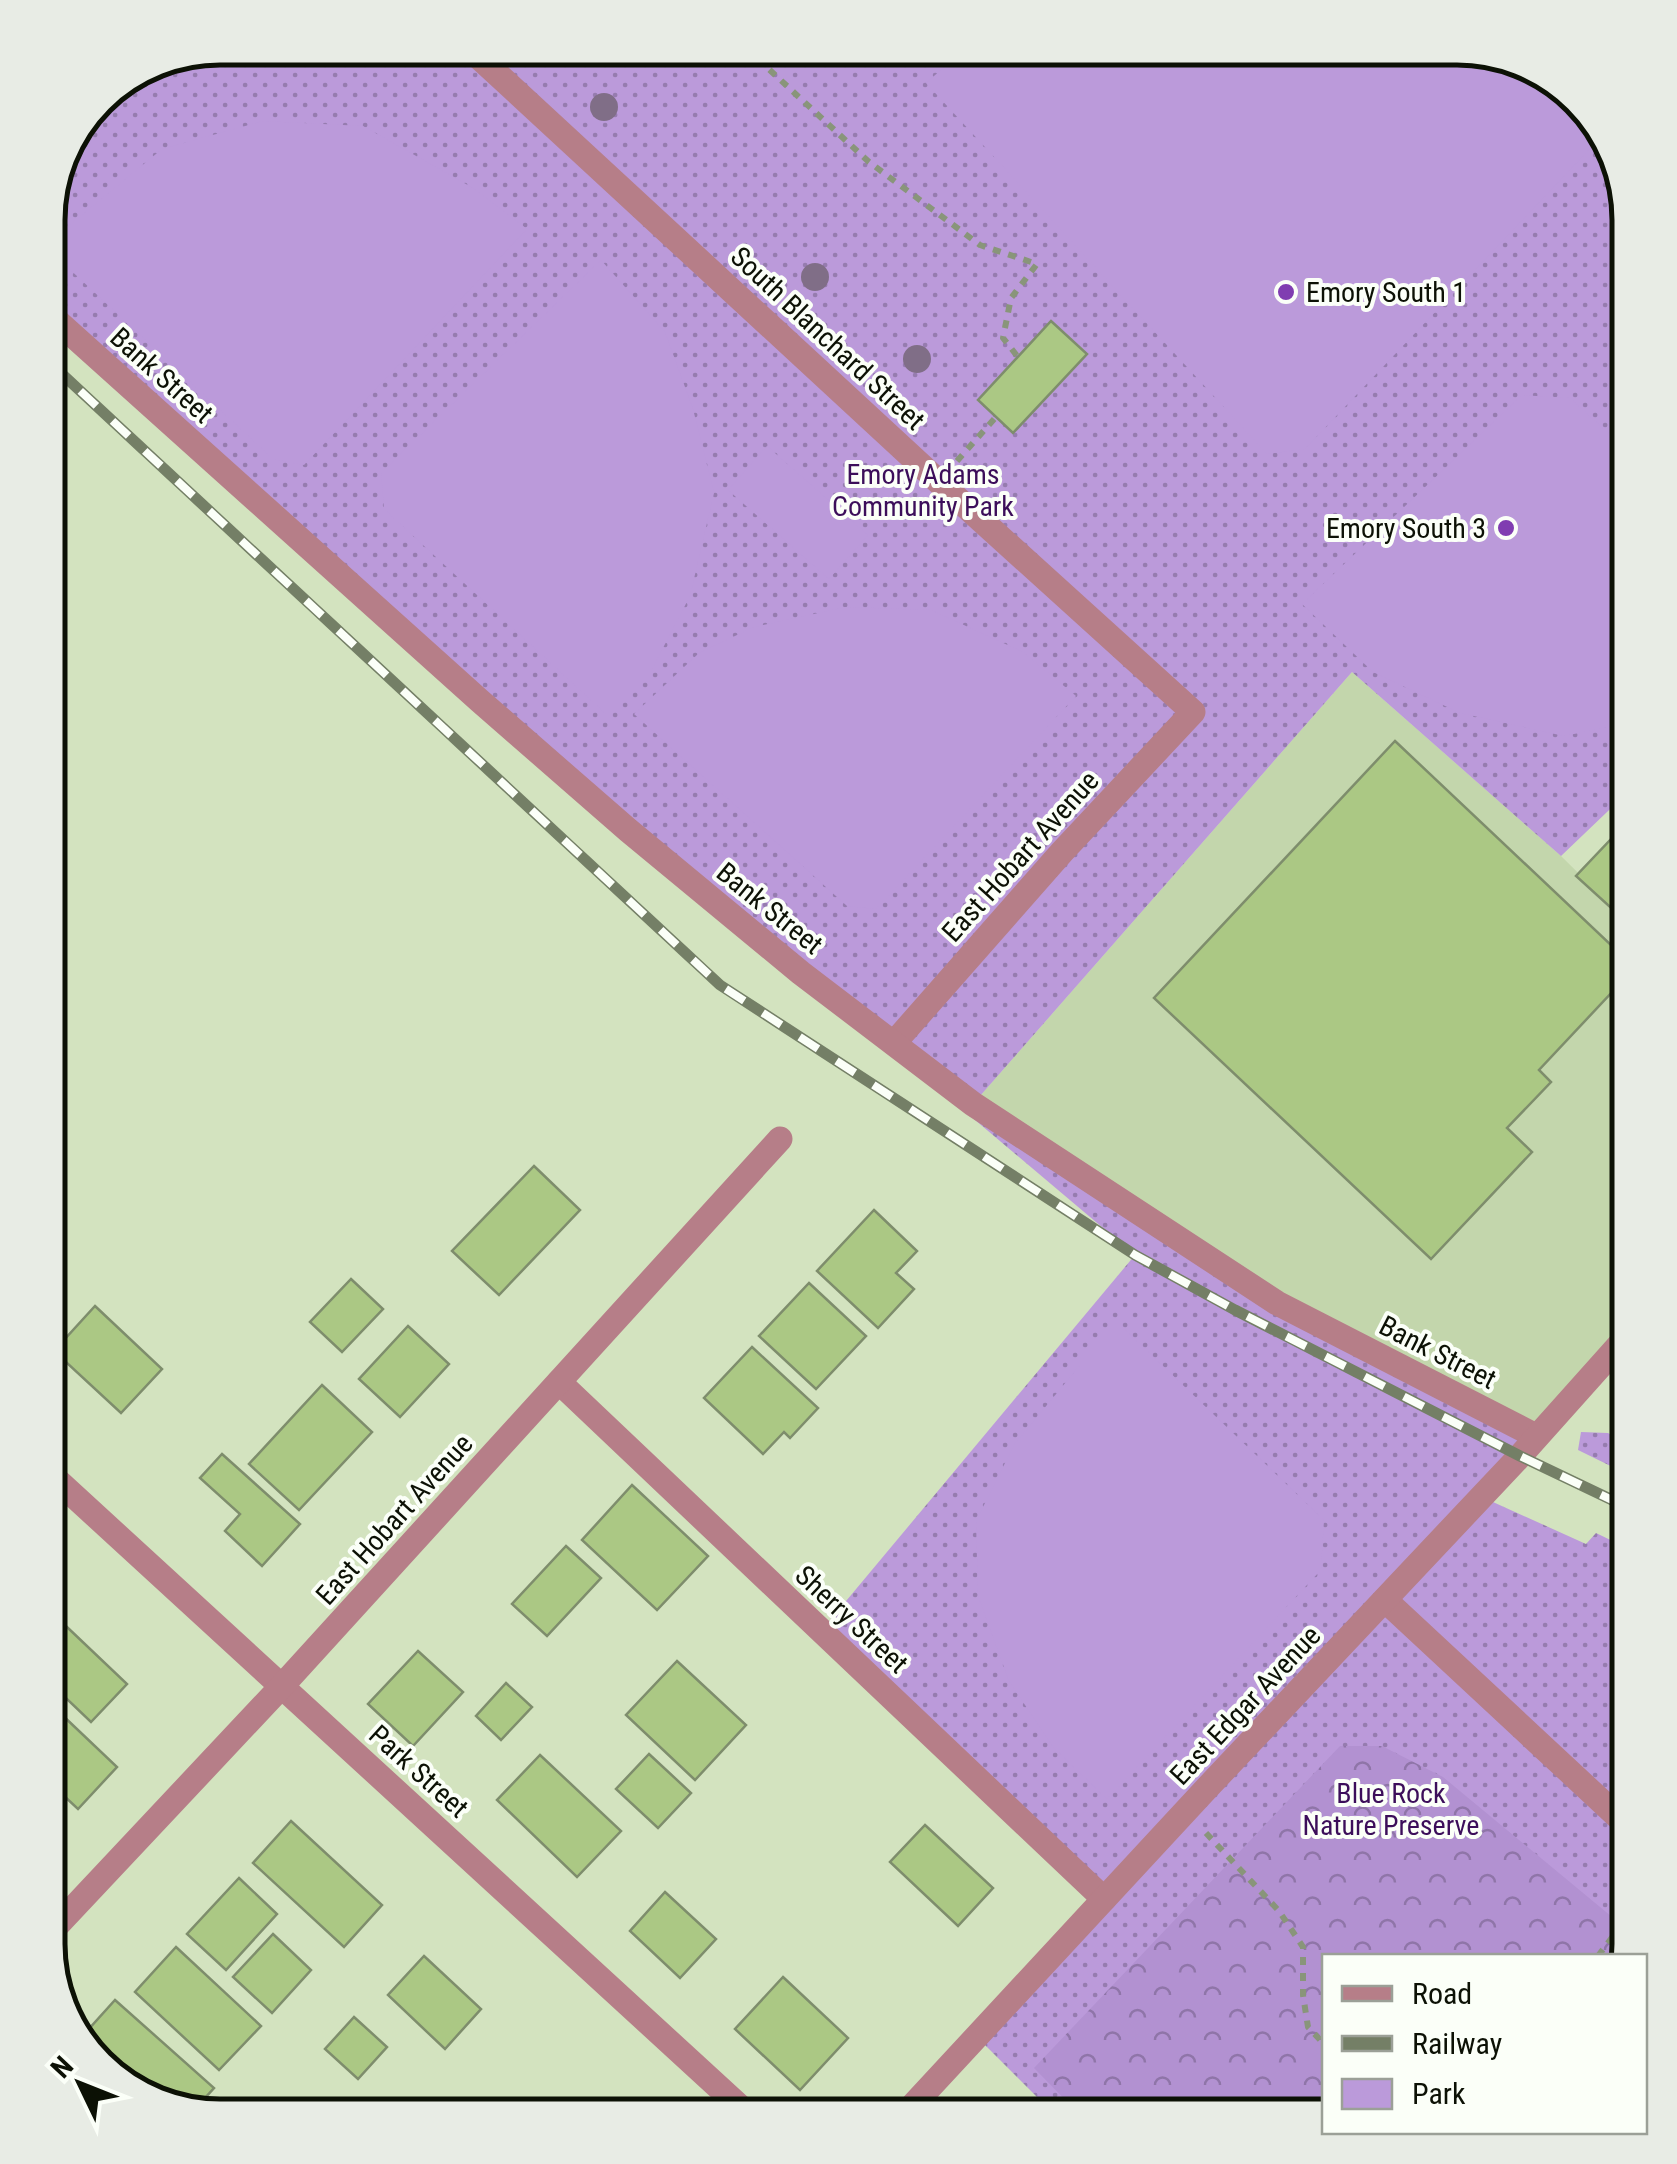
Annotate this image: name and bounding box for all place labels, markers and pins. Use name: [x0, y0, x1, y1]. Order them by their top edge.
place label: Emory South 1: [1306, 276, 1466, 309]
marker: Emory South 1: [1275, 281, 1297, 303]
place label: Emory South 3: [1326, 512, 1486, 545]
marker: Emory South 3: [1495, 517, 1517, 539]

